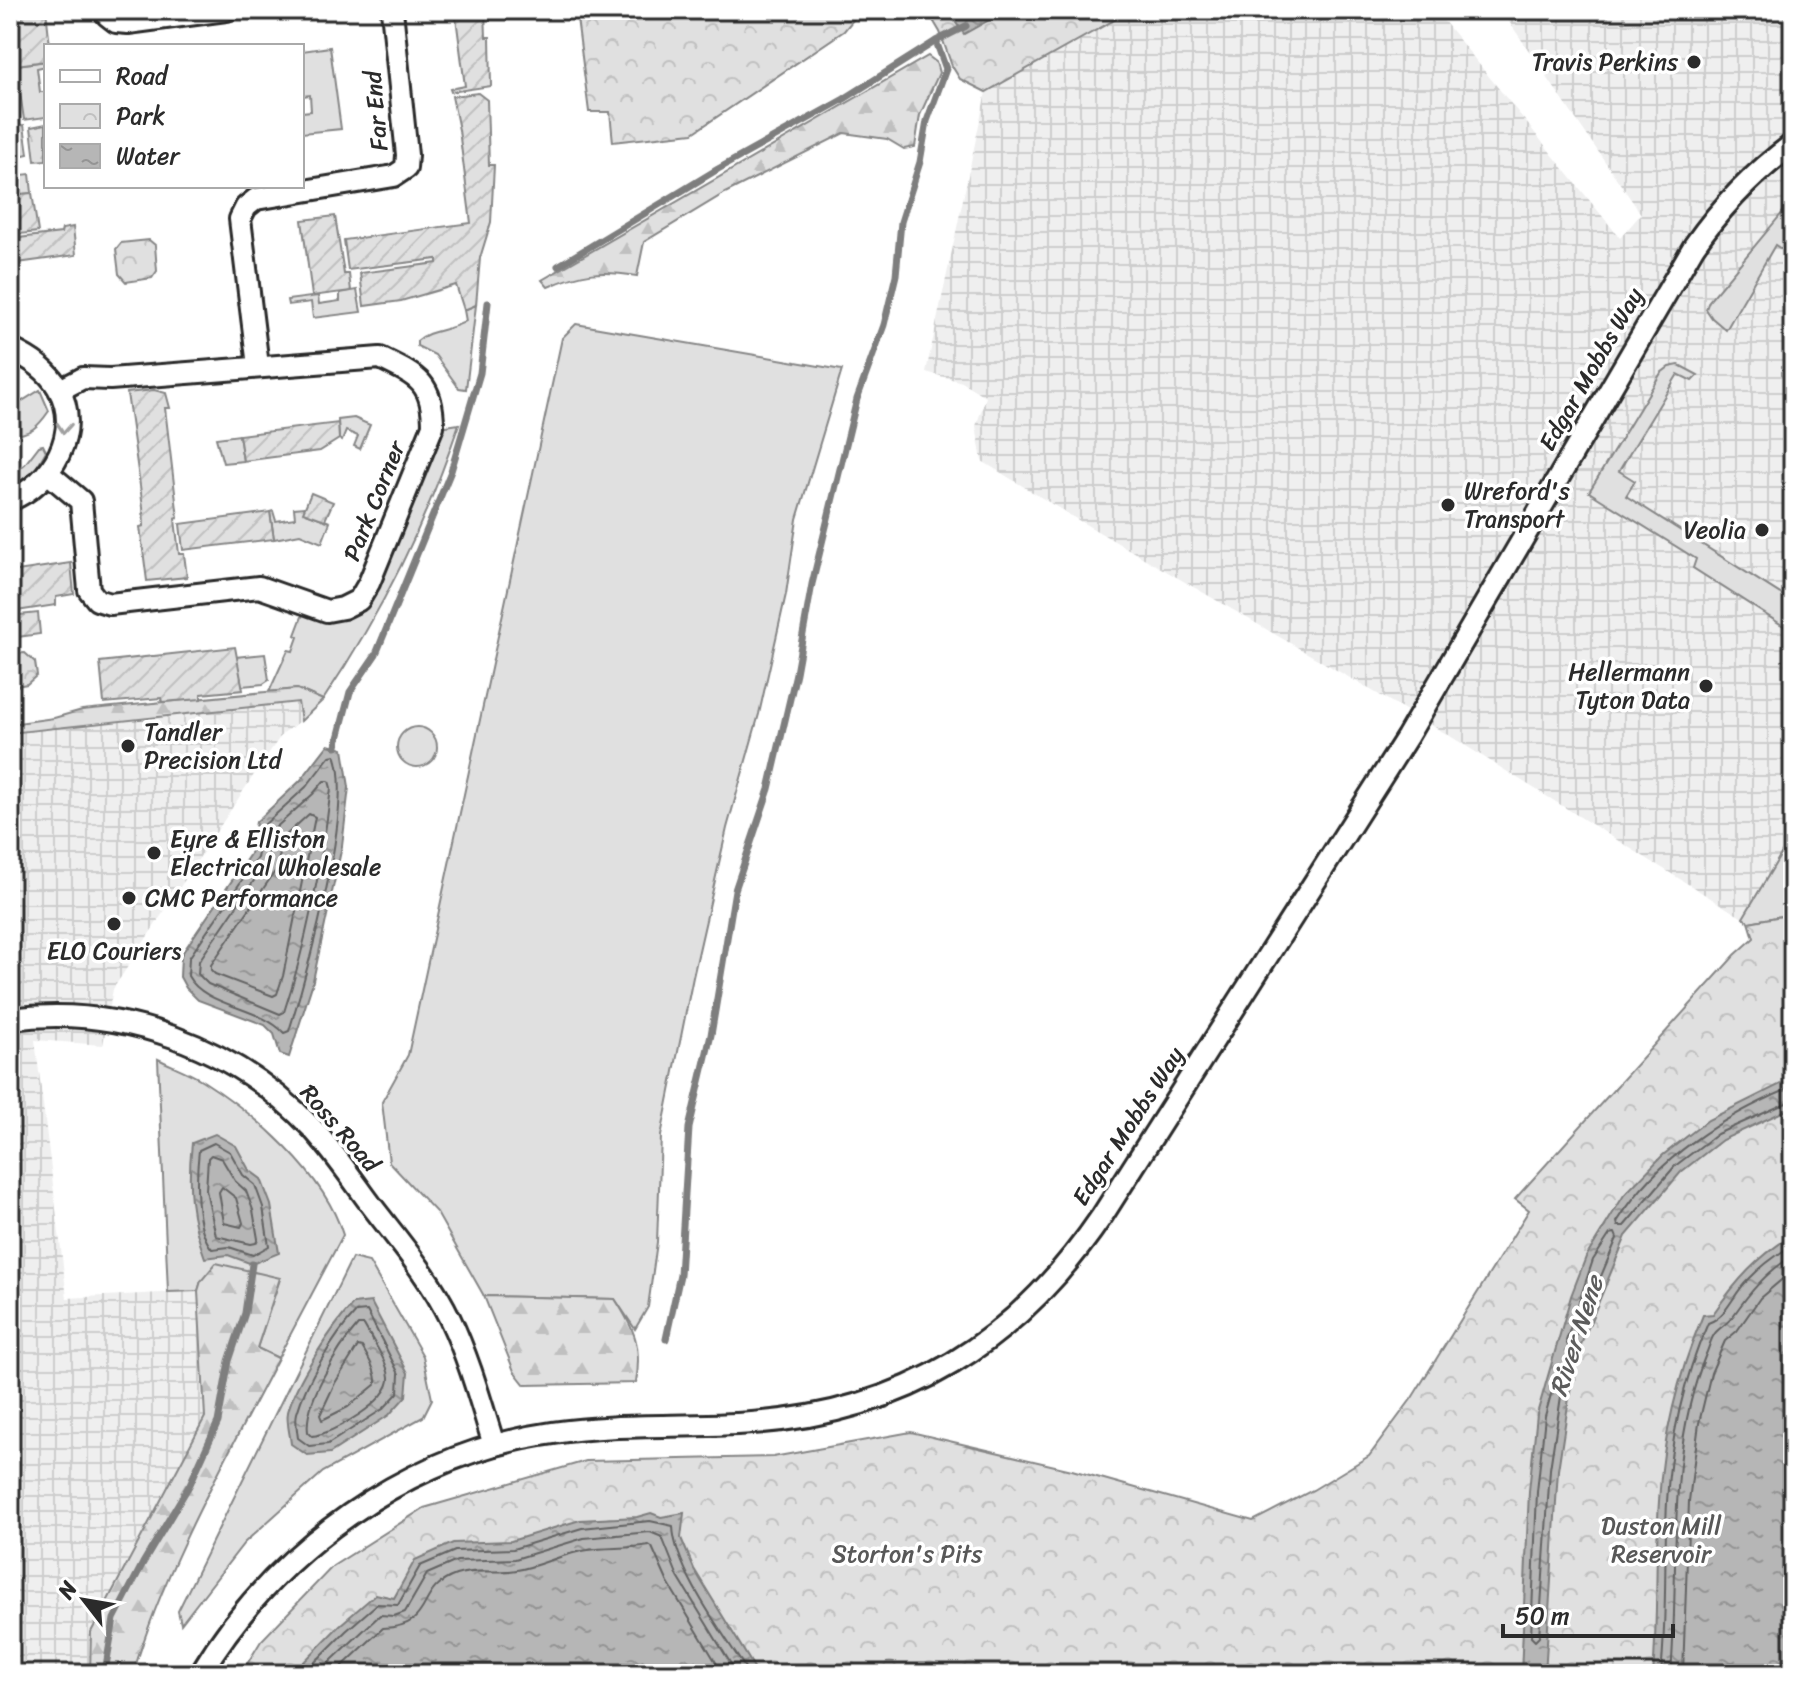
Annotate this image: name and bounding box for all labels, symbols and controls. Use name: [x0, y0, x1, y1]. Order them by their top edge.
place label: Travis Perkins: [1532, 41, 1679, 83]
legend: [44, 44, 304, 188]
marker: Travis Perkins: [1685, 53, 1703, 71]
text: Road: [116, 55, 170, 97]
street label: Far End: [351, 68, 400, 153]
text: Park: [116, 95, 165, 137]
text: Water: [116, 135, 181, 177]
street label: Edgar Mobbs Way: [1527, 279, 1655, 459]
one-way arrow: [56, 422, 73, 435]
street label: Park Corner: [331, 432, 418, 568]
place label: Wreford's Transport: [1464, 470, 1570, 540]
marker: Wreford's Transport: [1439, 496, 1457, 514]
place label: Veolia: [1684, 509, 1746, 551]
marker: Veolia: [1753, 521, 1771, 539]
place label: Hellermann Tyton Data: [1568, 651, 1690, 721]
marker: Hellermann Tyton Data: [1697, 677, 1715, 695]
place label: Tandler Precision Ltd: [144, 711, 283, 781]
marker: Tandler Precision Ltd: [119, 737, 137, 755]
place label: Eyre & Elliston Electrical Wholesale: [170, 818, 381, 888]
marker: Eyre & Elliston Electrical Wholesale: [145, 844, 163, 862]
place label: CMC Performance: [145, 877, 338, 919]
marker: CMC Performance: [120, 889, 138, 907]
marker: ELO Couriers: [105, 915, 123, 933]
place label: ELO Couriers: [47, 930, 182, 972]
street label: Edgar Mobbs Way: [1060, 1037, 1196, 1214]
street label: Ross Road: [289, 1074, 392, 1183]
water label: River Nene: [1535, 1267, 1618, 1402]
park label: Duston Mill Reservoir: [1601, 1505, 1722, 1575]
park label: Storton's Pits: [832, 1533, 983, 1575]
north arrow: [44, 1560, 124, 1640]
text: N: [46, 1573, 88, 1607]
scale bar: [1503, 1588, 1673, 1638]
text: 50 m: [1515, 1595, 1570, 1637]

